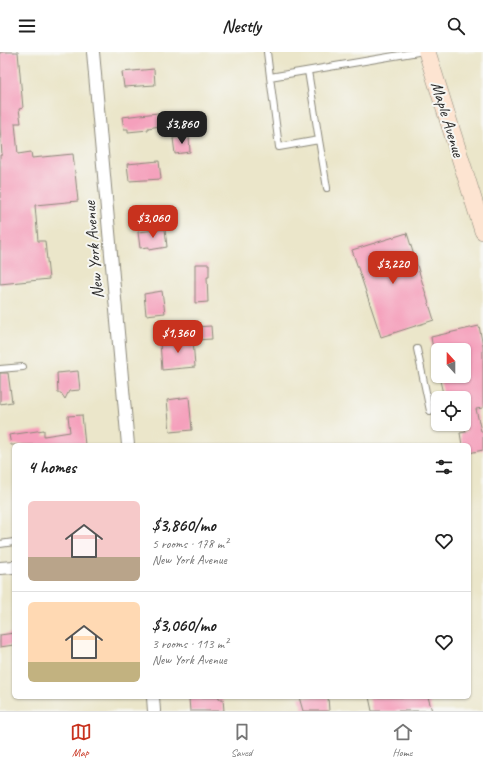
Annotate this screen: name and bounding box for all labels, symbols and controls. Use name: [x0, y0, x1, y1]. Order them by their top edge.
icon: menu: [16, 15, 38, 37]
text: Nestly: [222, 15, 261, 37]
icon: search: [445, 15, 467, 37]
street label: Maple Avenue: [426, 79, 469, 161]
pin: $3,860: [149, 111, 215, 145]
text: $3,860: [166, 116, 198, 132]
street label: New York Avenue: [79, 199, 108, 300]
pin: $3,060: [120, 205, 186, 239]
text: $3,060: [137, 210, 169, 226]
pin: $3,220: [360, 251, 426, 285]
text: $3,220: [377, 256, 409, 272]
pin: $1,360: [145, 320, 211, 354]
text: $1,360: [162, 325, 194, 341]
north arrow: [431, 343, 471, 383]
map controls: [431, 343, 471, 431]
button: locate: [431, 391, 471, 431]
icon: filters: [433, 456, 455, 478]
text: 4 homes: [28, 457, 76, 478]
text: $3,860/mo: [152, 515, 216, 536]
icon: home: [60, 517, 108, 565]
icon: heart: [433, 530, 455, 552]
text: 5 rooms · 178 m²: [152, 536, 228, 552]
text: New York Avenue: [152, 552, 227, 568]
text: $3,060/mo: [152, 615, 216, 636]
icon: home: [60, 618, 108, 666]
icon: heart: [433, 631, 455, 653]
text: 3 rooms · 113 m²: [152, 636, 228, 652]
text: New York Avenue: [152, 652, 227, 668]
tab: Map: [70, 721, 92, 759]
tab: Saved: [231, 721, 253, 759]
tab: Home: [392, 721, 414, 759]

